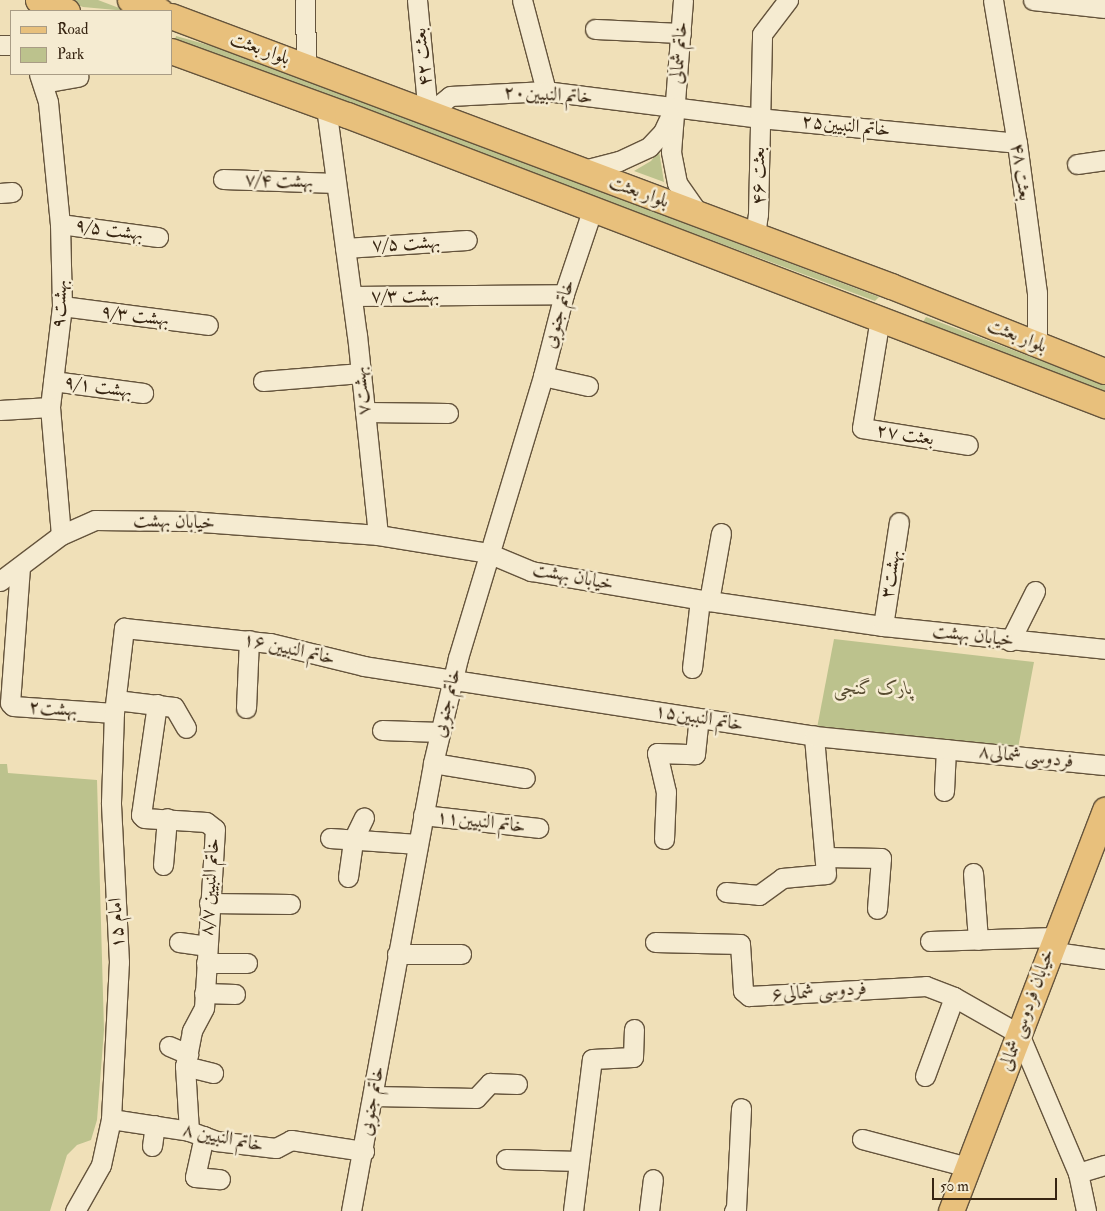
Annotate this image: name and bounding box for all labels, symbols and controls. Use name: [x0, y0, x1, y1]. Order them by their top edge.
legend: [10, 10, 172, 75]
text: Road: [57, 20, 88, 39]
street label: خاتم شمالی: [665, 21, 693, 85]
street label: بعثت ۴۲: [409, 27, 437, 87]
street label: بلوار بعثت: [227, 28, 293, 70]
text: Park: [57, 45, 84, 64]
street label: خاتم النبیین۲۰: [503, 81, 593, 109]
street label: خاتم النبیین۲۵: [800, 110, 892, 142]
street label: بعثت ۴۸: [1006, 142, 1036, 202]
street label: بعثت ۴۶: [748, 147, 770, 205]
street label: بهشت ۷/۴: [244, 168, 314, 194]
street label: بلوار بعثت: [606, 171, 672, 213]
street label: بهشت ۹/۵: [73, 214, 145, 246]
street label: بهشت ۷/۵: [371, 231, 441, 257]
street label: خاتم جنوبی: [538, 277, 580, 351]
street label: بهشت۹: [47, 279, 73, 329]
street label: بهشت ۷/۳: [370, 284, 440, 308]
street label: بهشت ۹/۳: [99, 300, 171, 332]
street label: بلوار بعثت: [984, 314, 1050, 358]
street label: بهشت۷: [348, 366, 376, 416]
street label: بهشت ۹/۱: [62, 371, 134, 403]
street label: بعثت ۲۷: [874, 419, 936, 451]
street label: خیابان بهشت: [133, 509, 215, 535]
street label: بهشت۳: [876, 548, 906, 600]
street label: خیابان بهشت: [531, 558, 615, 596]
street label: خیابان بهشت: [931, 620, 1015, 652]
street label: خاتم النبیین ۱۶: [241, 628, 337, 670]
street label: خاتم جنوبی: [428, 666, 466, 740]
park label: پارک گنجی: [833, 678, 913, 700]
street label: بهشت۲: [28, 696, 78, 722]
street label: خاتم النببین۱۵: [653, 700, 745, 736]
street label: فردوسی شمالی۸: [978, 741, 1074, 773]
street label: خاتم النبیین۱۱: [435, 806, 527, 838]
street label: خاتم النبیین ۸/۷: [195, 837, 225, 937]
street label: امام ۱۵: [104, 897, 130, 949]
street label: خیابان فردوسی شمالی: [994, 946, 1060, 1074]
street label: فردوسی شمالی۶: [771, 977, 867, 1007]
street label: خاتم جنوبی: [355, 1064, 389, 1138]
street label: خاتم النبیین ۸: [181, 1119, 265, 1157]
scale bar: [935, 1168, 1060, 1200]
text: 50 m: [940, 1177, 969, 1196]

